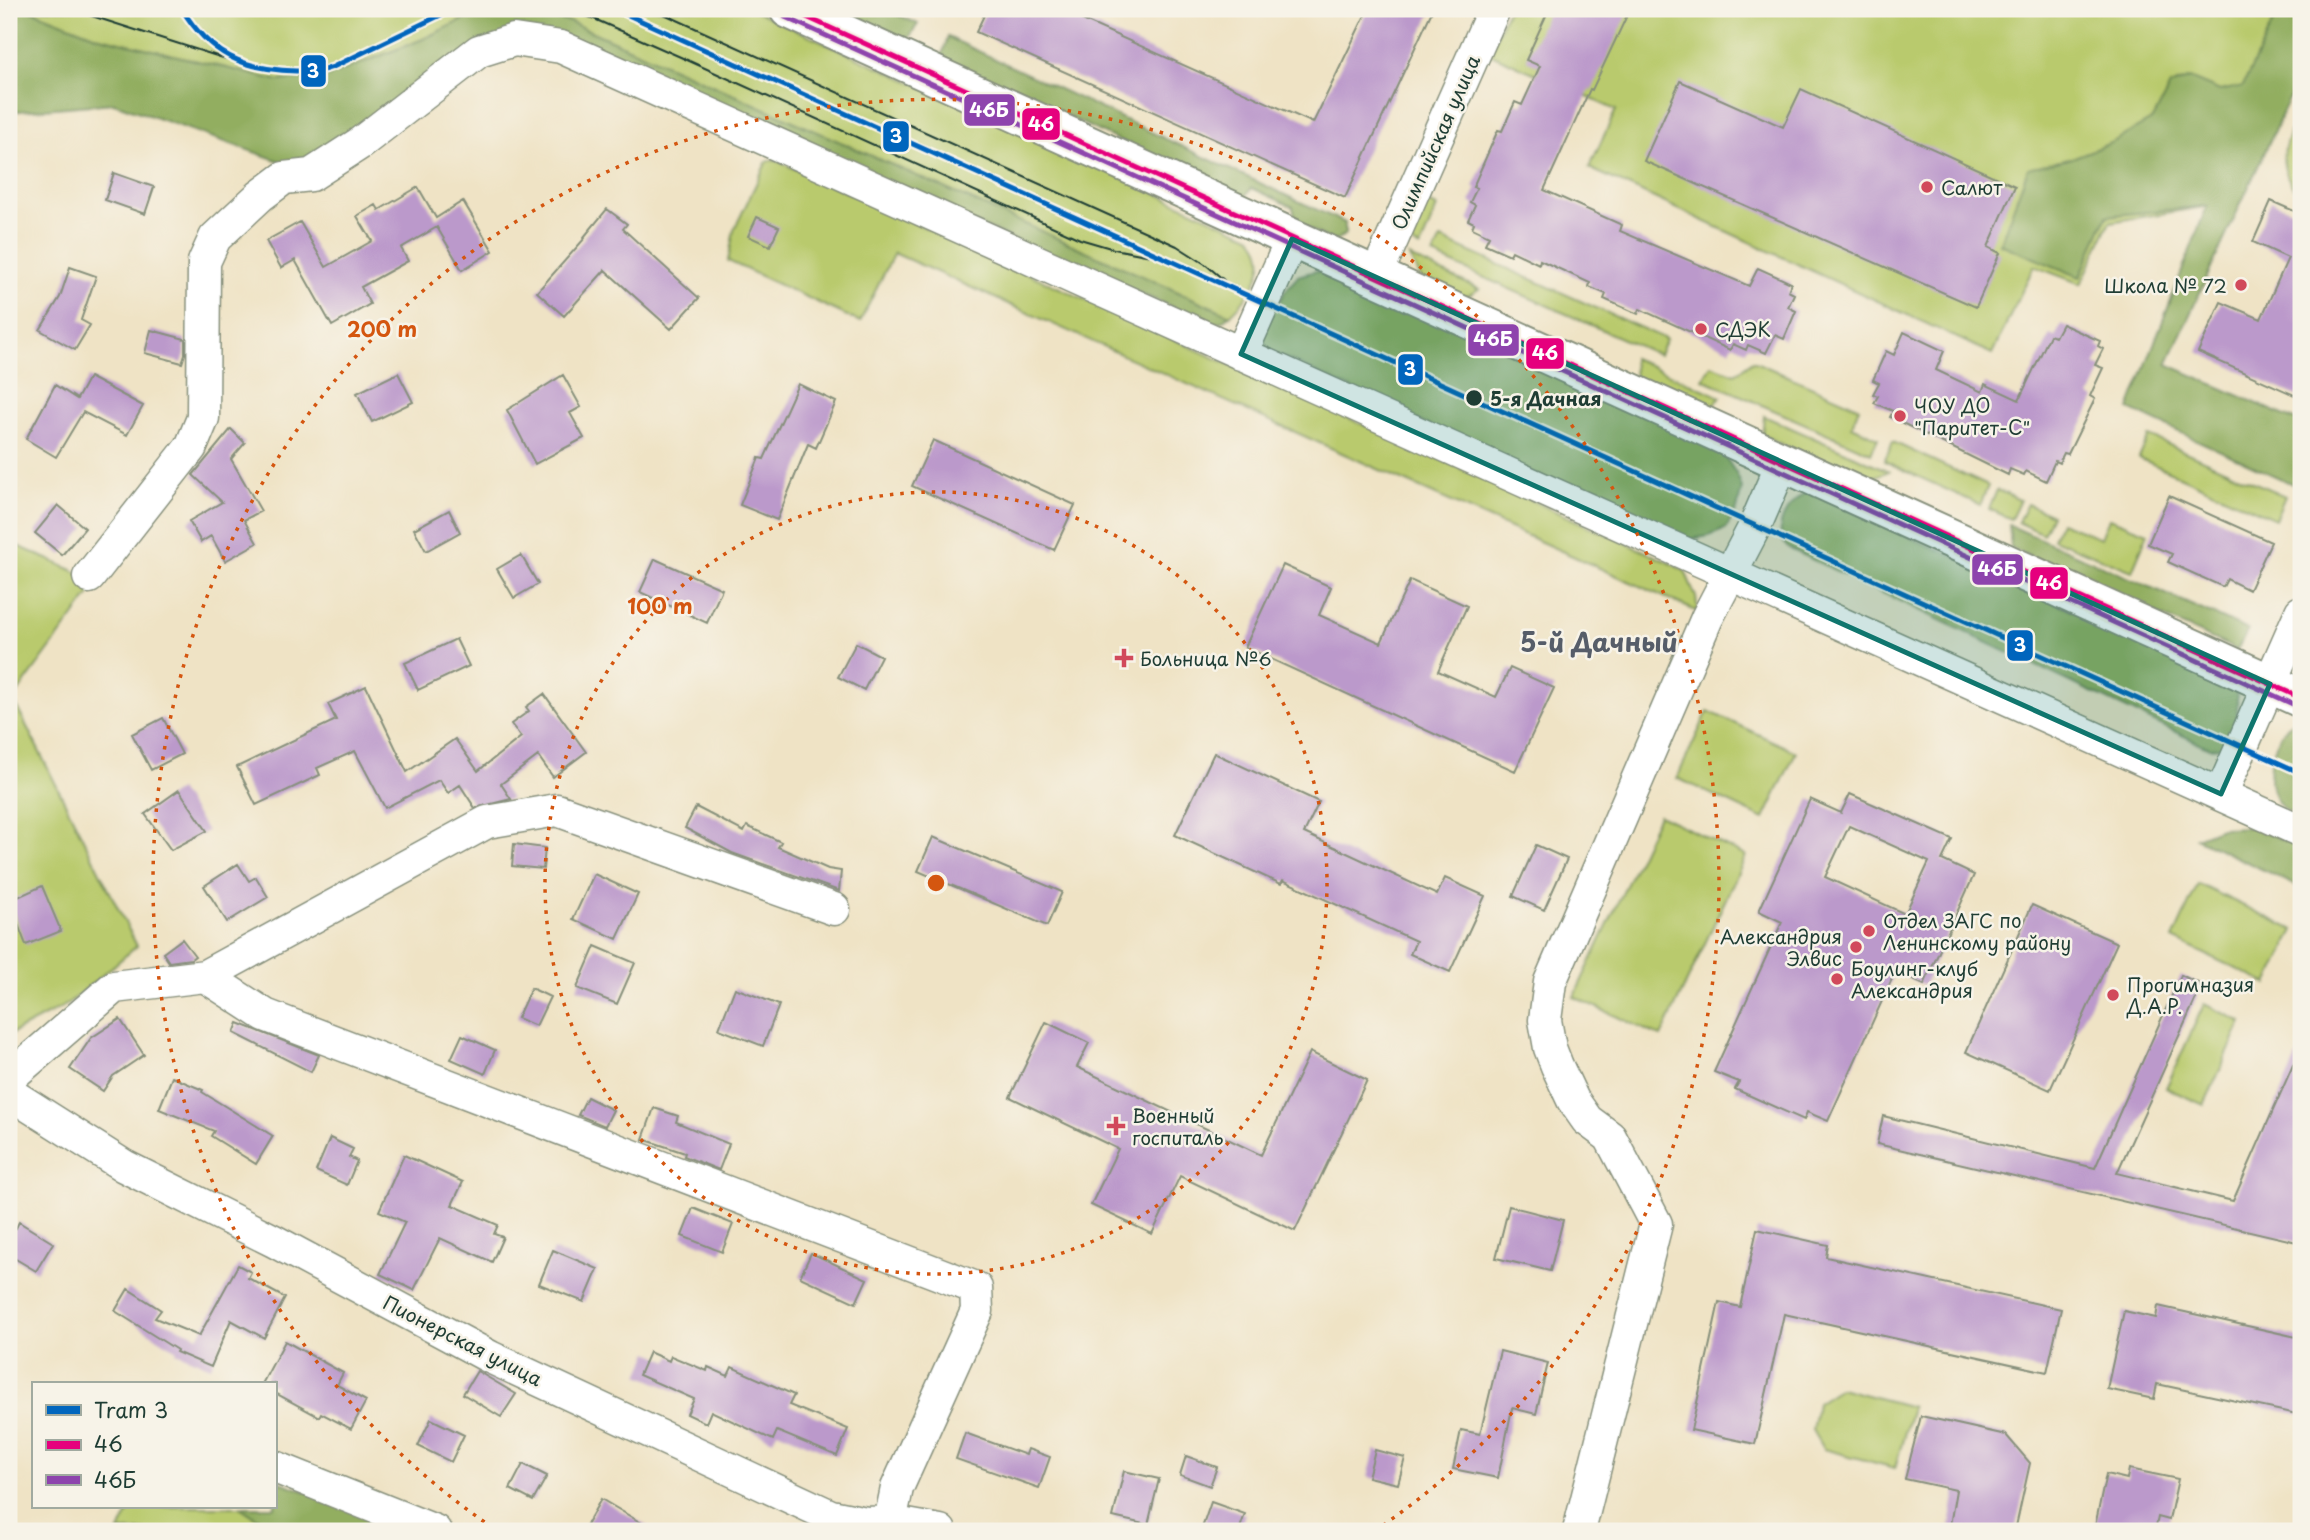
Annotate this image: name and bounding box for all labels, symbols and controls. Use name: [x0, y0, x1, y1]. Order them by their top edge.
street label: Олимпийская улица: [1384, 50, 1486, 234]
line badge: 3: [300, 54, 327, 88]
text: 3: [307, 56, 319, 84]
line badge: 46Б: [963, 93, 1016, 127]
text: 46Б: [969, 95, 1009, 123]
line badge: 46: [1021, 107, 1061, 141]
text: 46: [1028, 109, 1054, 137]
line badge: 3: [882, 120, 910, 153]
text: 3: [890, 121, 902, 149]
place label: Салют: [1941, 173, 2003, 201]
marker: Салют: [1919, 179, 1935, 195]
place label: Школа № 72: [2104, 271, 2227, 299]
marker: Школа № 72: [2233, 277, 2249, 293]
text: 200 m: [347, 312, 417, 344]
place label: СДЭК: [1715, 315, 1771, 343]
marker: СДЭК: [1693, 321, 1709, 337]
line badge: 46Б: [1467, 323, 1520, 357]
text: 46Б: [1473, 324, 1513, 352]
line badge: 46: [1525, 337, 1565, 370]
text: 46: [1532, 338, 1558, 366]
line badge: 3: [1397, 353, 1424, 386]
text: 3: [1404, 354, 1416, 382]
place label: 5-я Дачная: [1490, 384, 1602, 412]
marker: 5-я Дачная: [1464, 388, 1484, 408]
place label: ЧОУ ДО "Паритет-С": [1914, 391, 2030, 441]
marker: ЧОУ ДО "Паритет-С": [1892, 408, 1908, 424]
line badge: 46Б: [1971, 553, 2024, 586]
text: 46Б: [1977, 554, 2017, 582]
line badge: 46: [2029, 566, 2069, 600]
text: 46: [2036, 568, 2062, 596]
text: 100 m: [627, 589, 693, 621]
district label: 5-й Дачный: [1520, 622, 1678, 661]
line badge: 3: [2006, 629, 2034, 662]
text: 3: [2014, 630, 2026, 658]
place label: Больница №6: [1140, 644, 1271, 672]
marker: Больница №6: [1114, 648, 1134, 668]
centre of rings: [924, 871, 948, 895]
place label: Отдел ЗАГС по Ленинскому району: [1883, 906, 2071, 956]
place label: Александрия Элвис: [1720, 922, 1842, 972]
marker: Отдел ЗАГС по Ленинскому району: [1861, 923, 1877, 939]
marker: Александрия Элвис: [1848, 939, 1864, 955]
place label: Боулинг-клуб Александрия: [1851, 954, 1978, 1004]
place label: Прогимназия Д.А.Р.: [2126, 970, 2254, 1020]
marker: Боулинг-клуб Александрия: [1829, 971, 1845, 987]
marker: Прогимназия Д.А.Р.: [2105, 987, 2121, 1003]
place label: Военный госпиталь: [1132, 1101, 1224, 1151]
marker: Военный госпиталь: [1106, 1116, 1126, 1136]
street label: Пионерская улица: [379, 1288, 547, 1392]
legend: [32, 1382, 276, 1508]
text: Tram 3: [94, 1393, 168, 1425]
text: 46: [94, 1427, 123, 1459]
text: 46Б: [94, 1463, 136, 1495]

